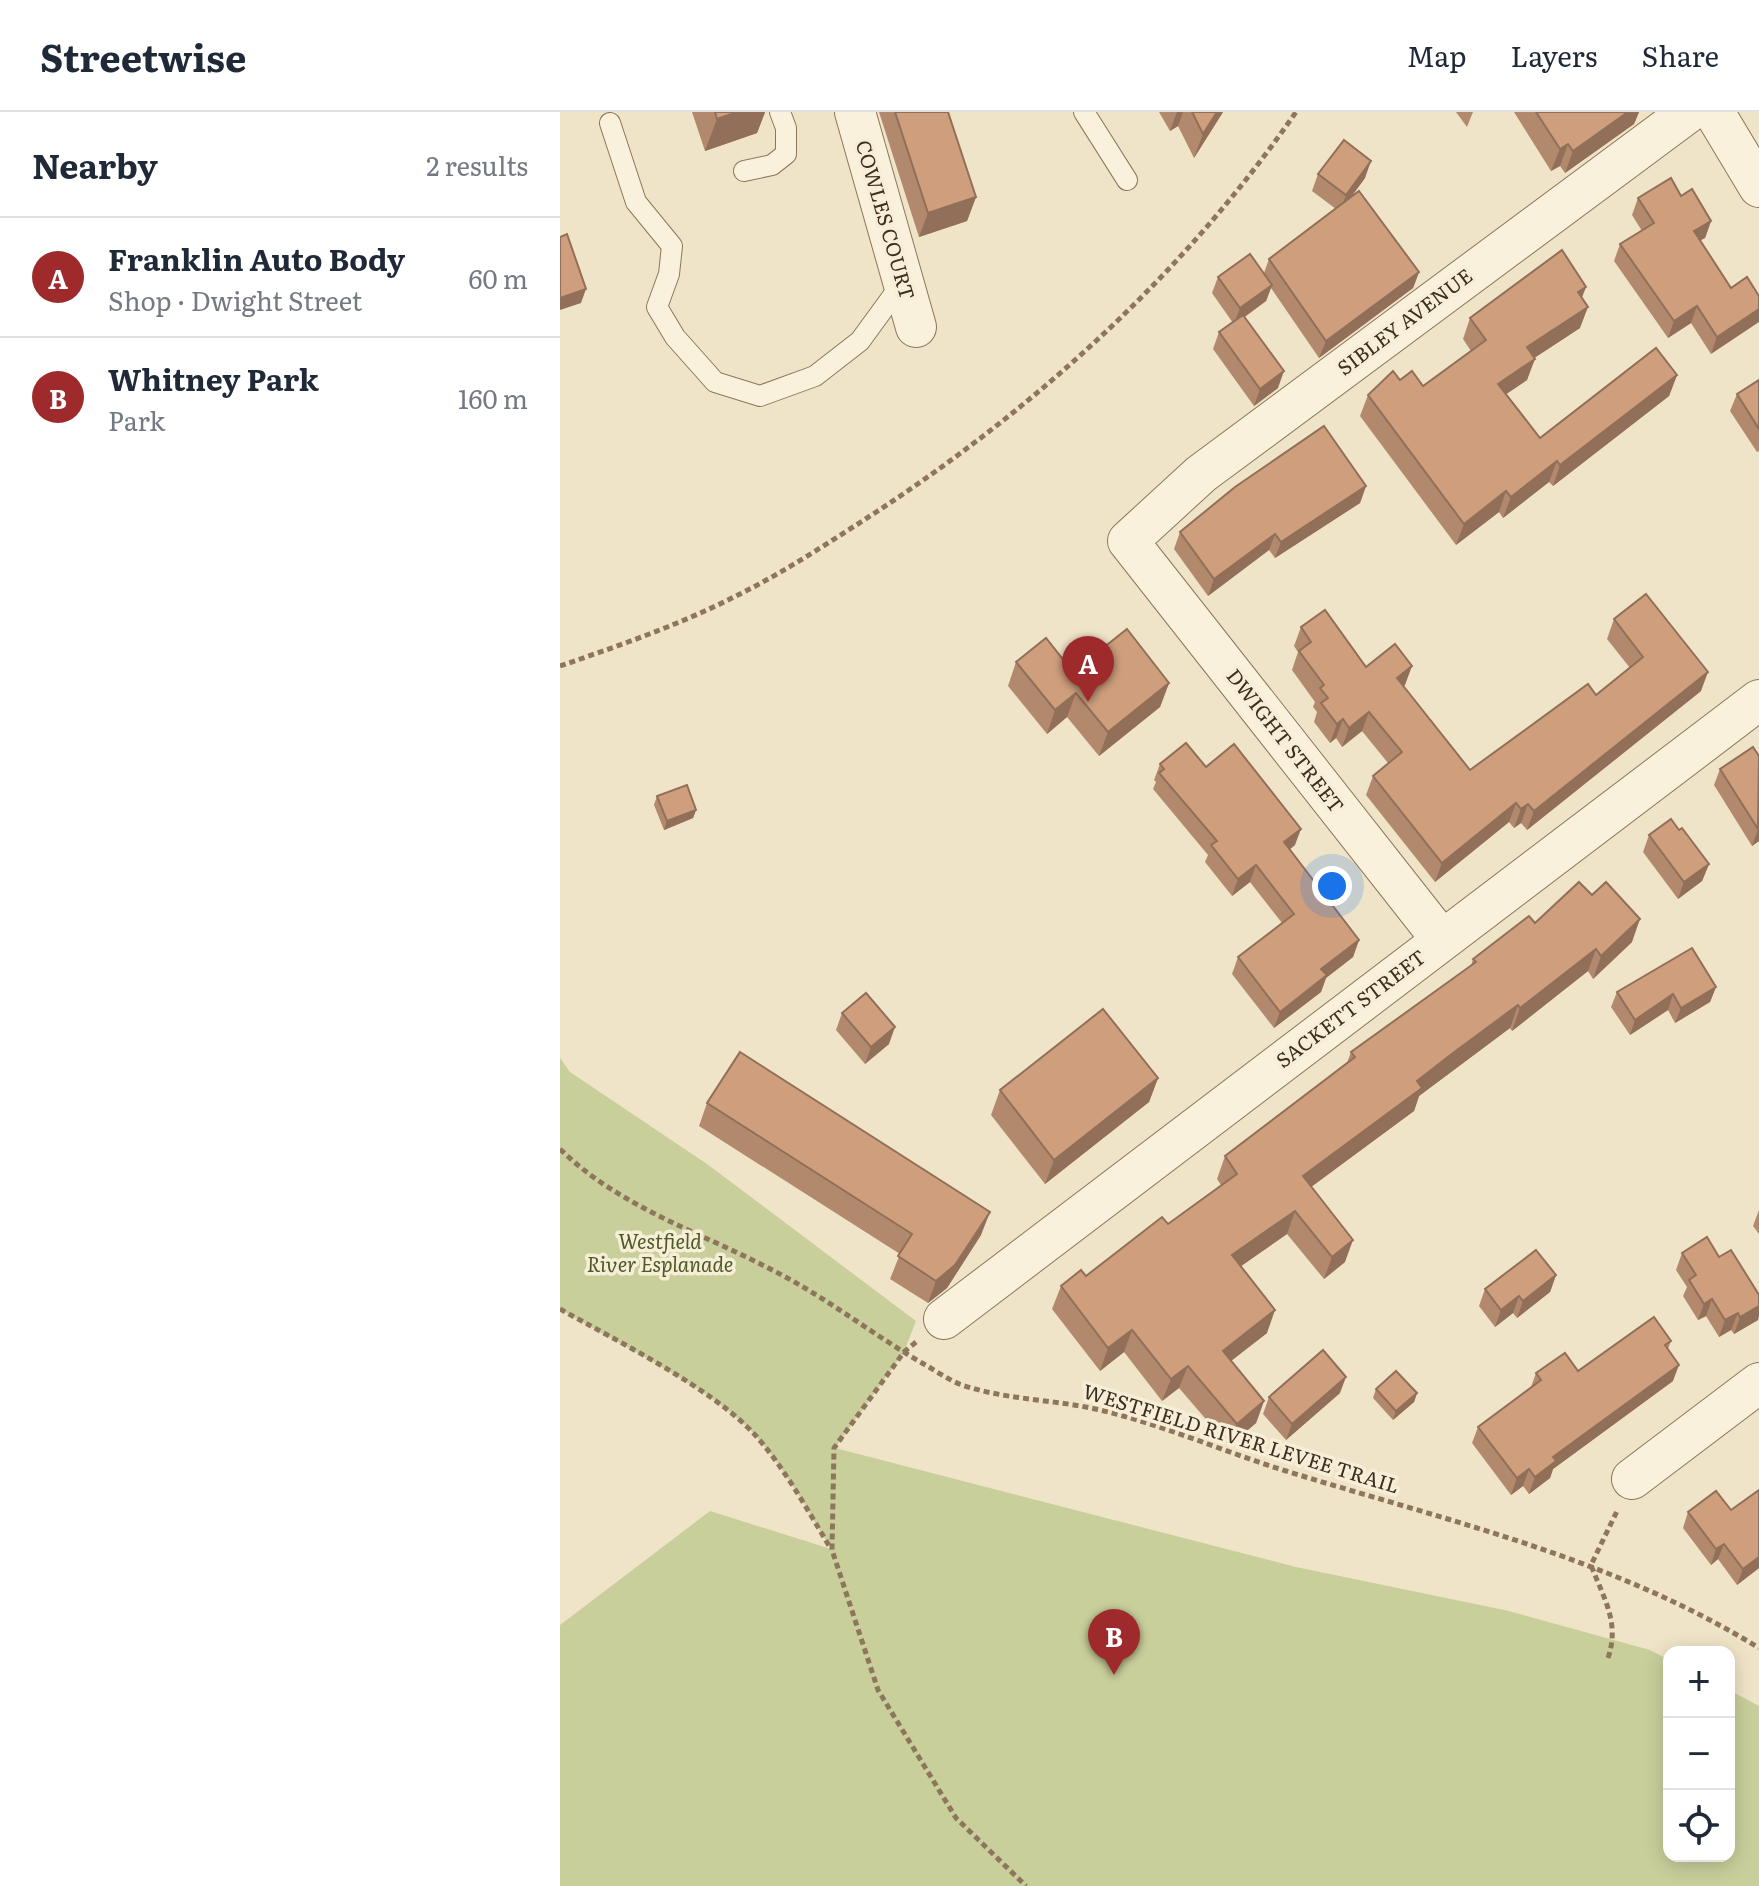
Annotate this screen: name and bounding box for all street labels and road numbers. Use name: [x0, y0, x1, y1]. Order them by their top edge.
street label: COWLES COURT: [850, 136, 924, 303]
street label: SIBLEY AVENUE: [1330, 260, 1478, 381]
street label: DWIGHT STREET: [1221, 661, 1353, 818]
street label: SACKETT STREET: [1268, 941, 1431, 1074]
street label: WESTFIELD RIVER LEVEE TRAIL: [1080, 1375, 1403, 1500]

